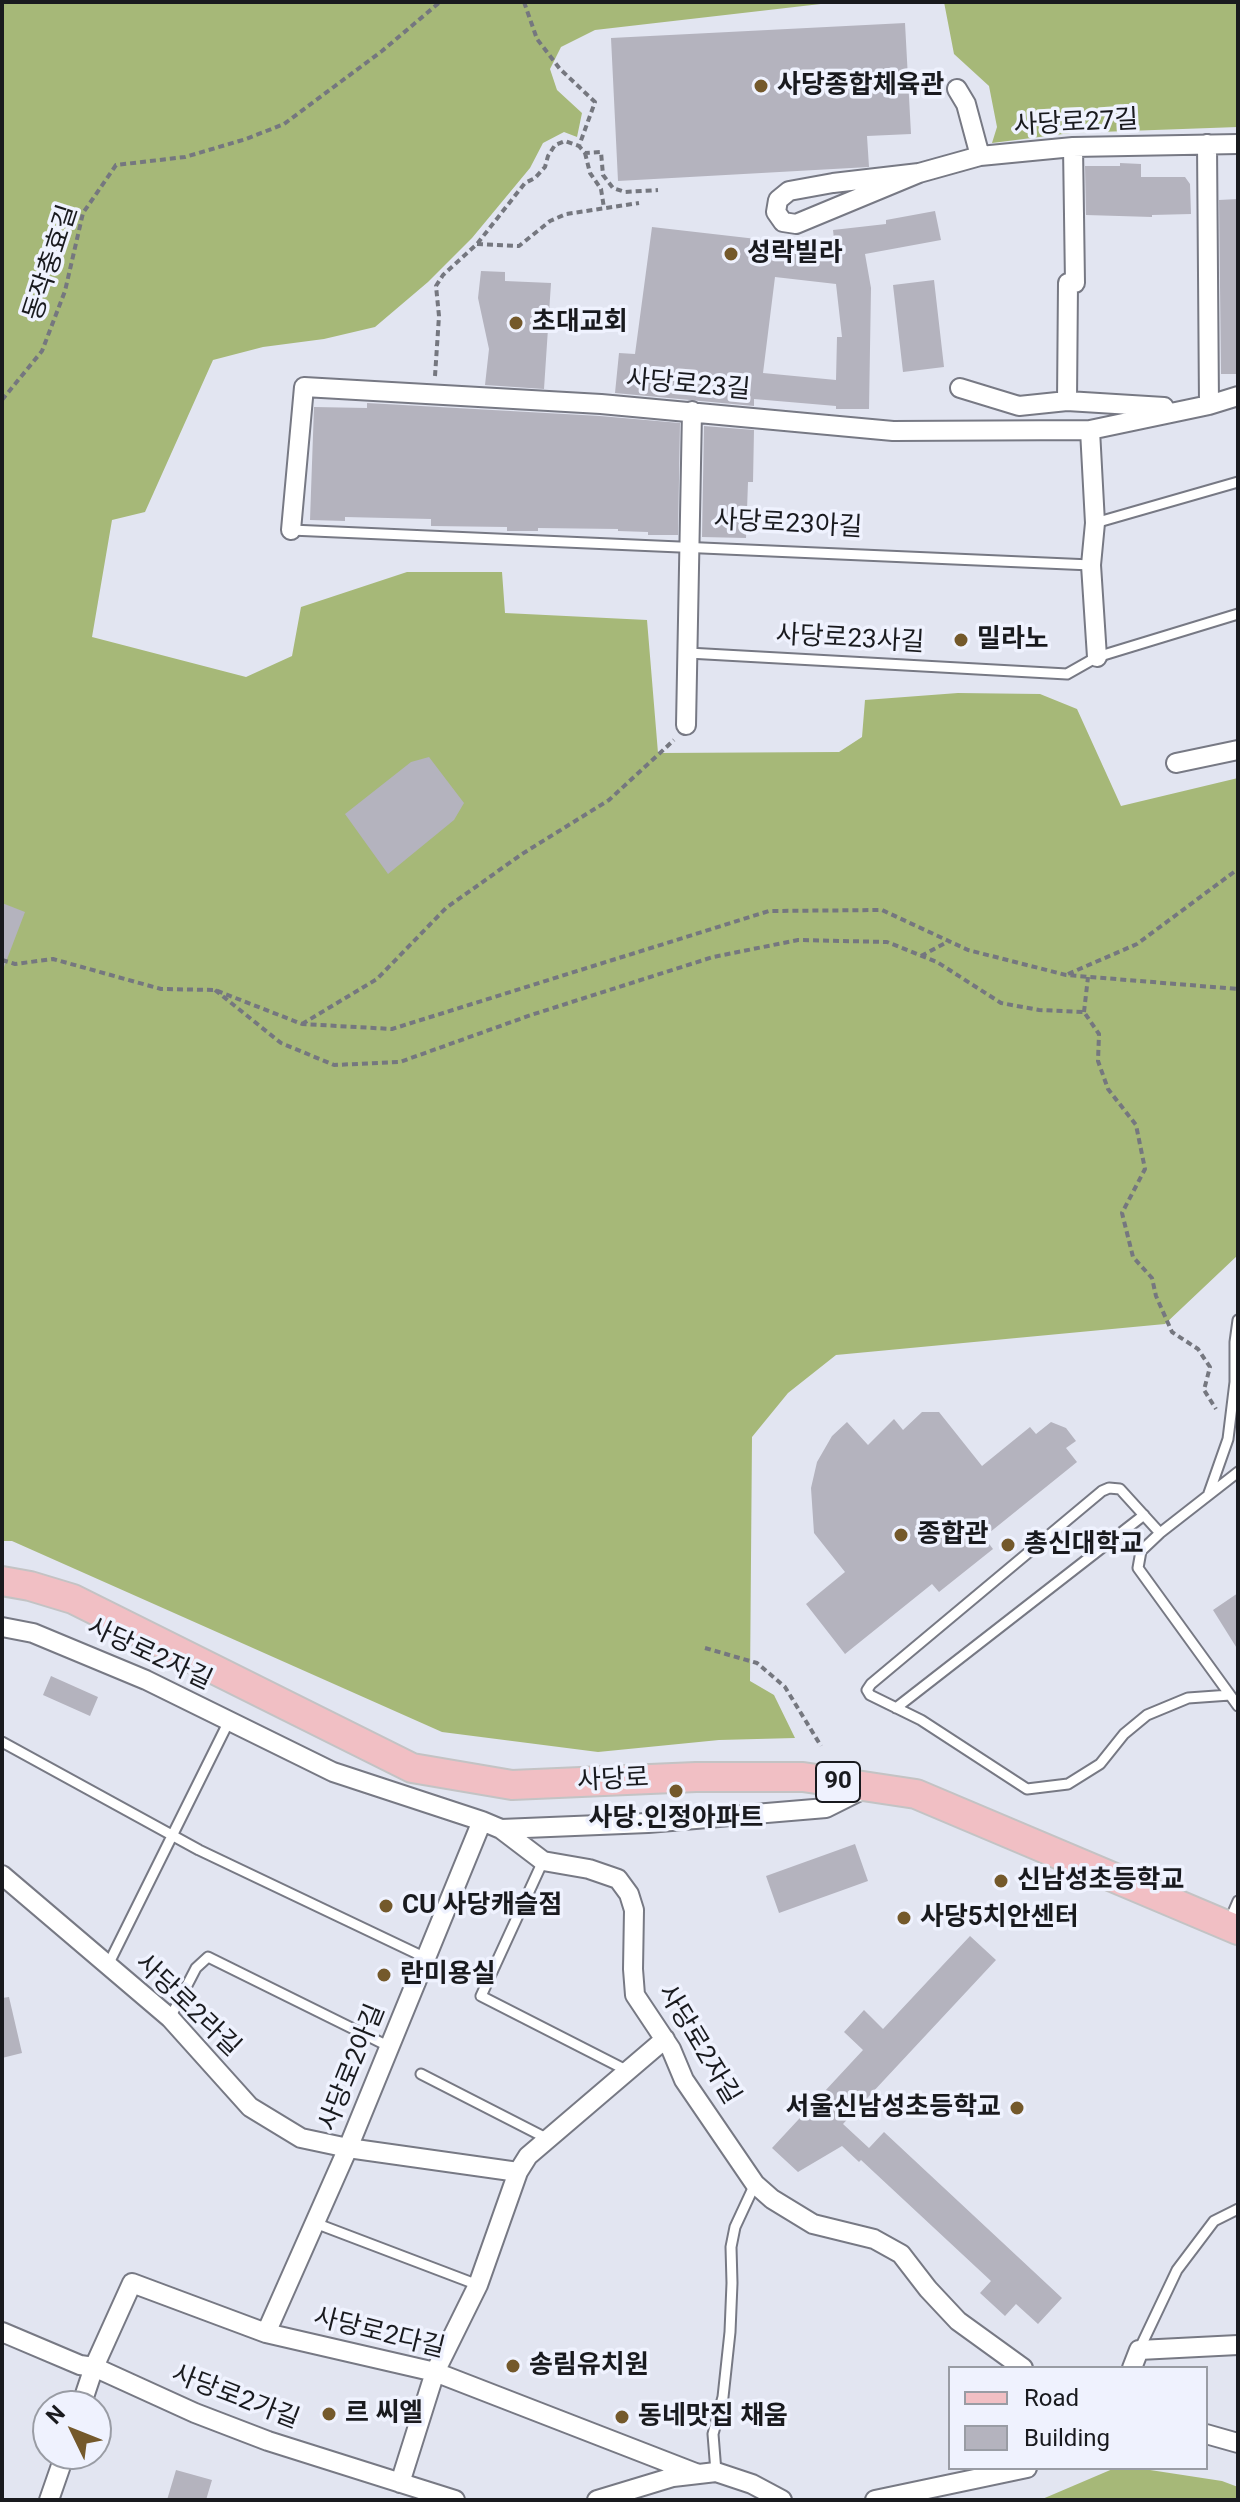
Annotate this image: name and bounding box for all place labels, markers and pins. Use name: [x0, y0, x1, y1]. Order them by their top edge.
place label: 사당종합체육관: [777, 70, 944, 102]
marker: 사당종합체육관: [752, 77, 770, 95]
place label: 성락빌라: [747, 238, 843, 270]
marker: 성락빌라: [722, 245, 740, 263]
place label: 초대교회: [532, 307, 628, 339]
marker: 초대교회: [507, 314, 525, 332]
place label: 밀라노: [977, 624, 1049, 656]
marker: 밀라노: [952, 631, 970, 649]
place label: 종합관: [917, 1519, 989, 1551]
marker: 종합관: [892, 1526, 910, 1544]
place label: 총신대학교: [1024, 1529, 1144, 1561]
marker: 총신대학교: [999, 1536, 1017, 1554]
marker: 사당.인정아파트: [667, 1782, 685, 1800]
place label: 사당.인정아파트: [589, 1803, 763, 1835]
place label: 신남성초등학교: [1017, 1865, 1184, 1897]
marker: 신남성초등학교: [992, 1872, 1010, 1890]
place label: CU 사당캐슬점: [402, 1890, 562, 1922]
marker: CU 사당캐슬점: [377, 1897, 395, 1915]
place label: 사당5치안센터: [920, 1902, 1078, 1934]
marker: 사당5치안센터: [895, 1909, 913, 1927]
place label: 란미용실: [400, 1959, 496, 1991]
marker: 란미용실: [375, 1966, 393, 1984]
place label: 서울신남성초등학교: [786, 2092, 1001, 2124]
marker: 서울신남성초등학교: [1008, 2099, 1026, 2117]
place label: 송림유치원: [529, 2350, 649, 2382]
marker: 송림유치원: [504, 2357, 522, 2375]
place label: 르 씨엘: [345, 2398, 423, 2430]
place label: 동네맛집 채움: [638, 2401, 788, 2433]
marker: 르 씨엘: [320, 2405, 338, 2423]
marker: 동네맛집 채움: [613, 2408, 631, 2426]

